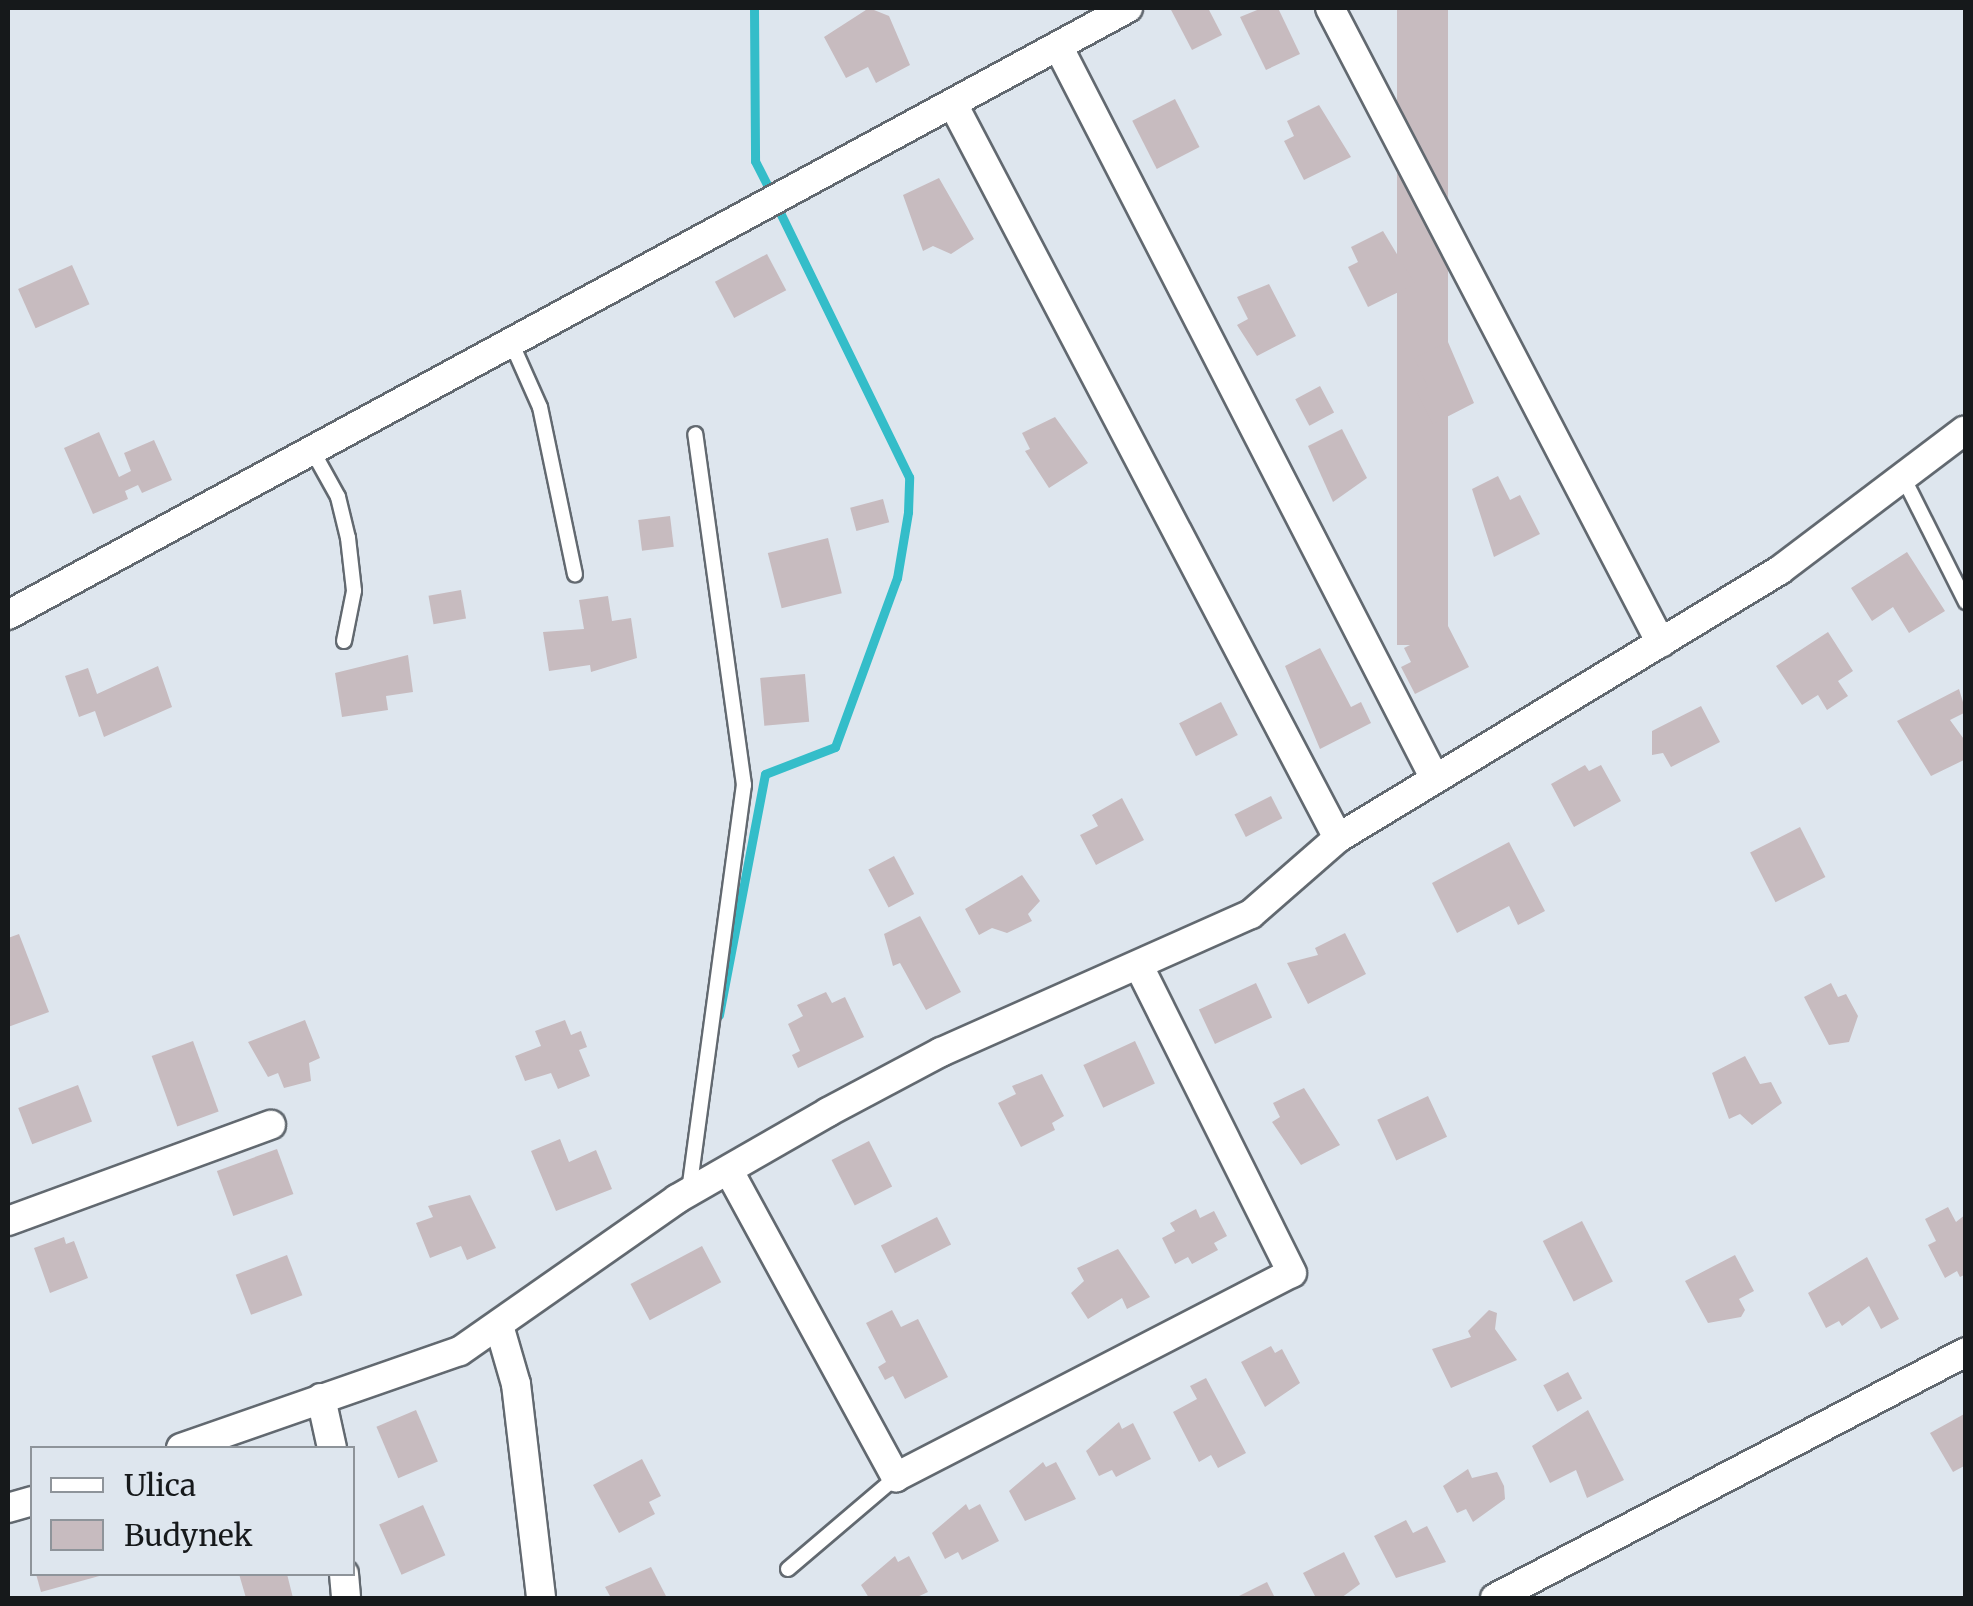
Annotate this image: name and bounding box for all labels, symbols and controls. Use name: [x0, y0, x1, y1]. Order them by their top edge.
legend: [30, 1446, 355, 1576]
text: Ulica: [124, 1466, 196, 1504]
text: Budynek: [124, 1516, 253, 1554]

